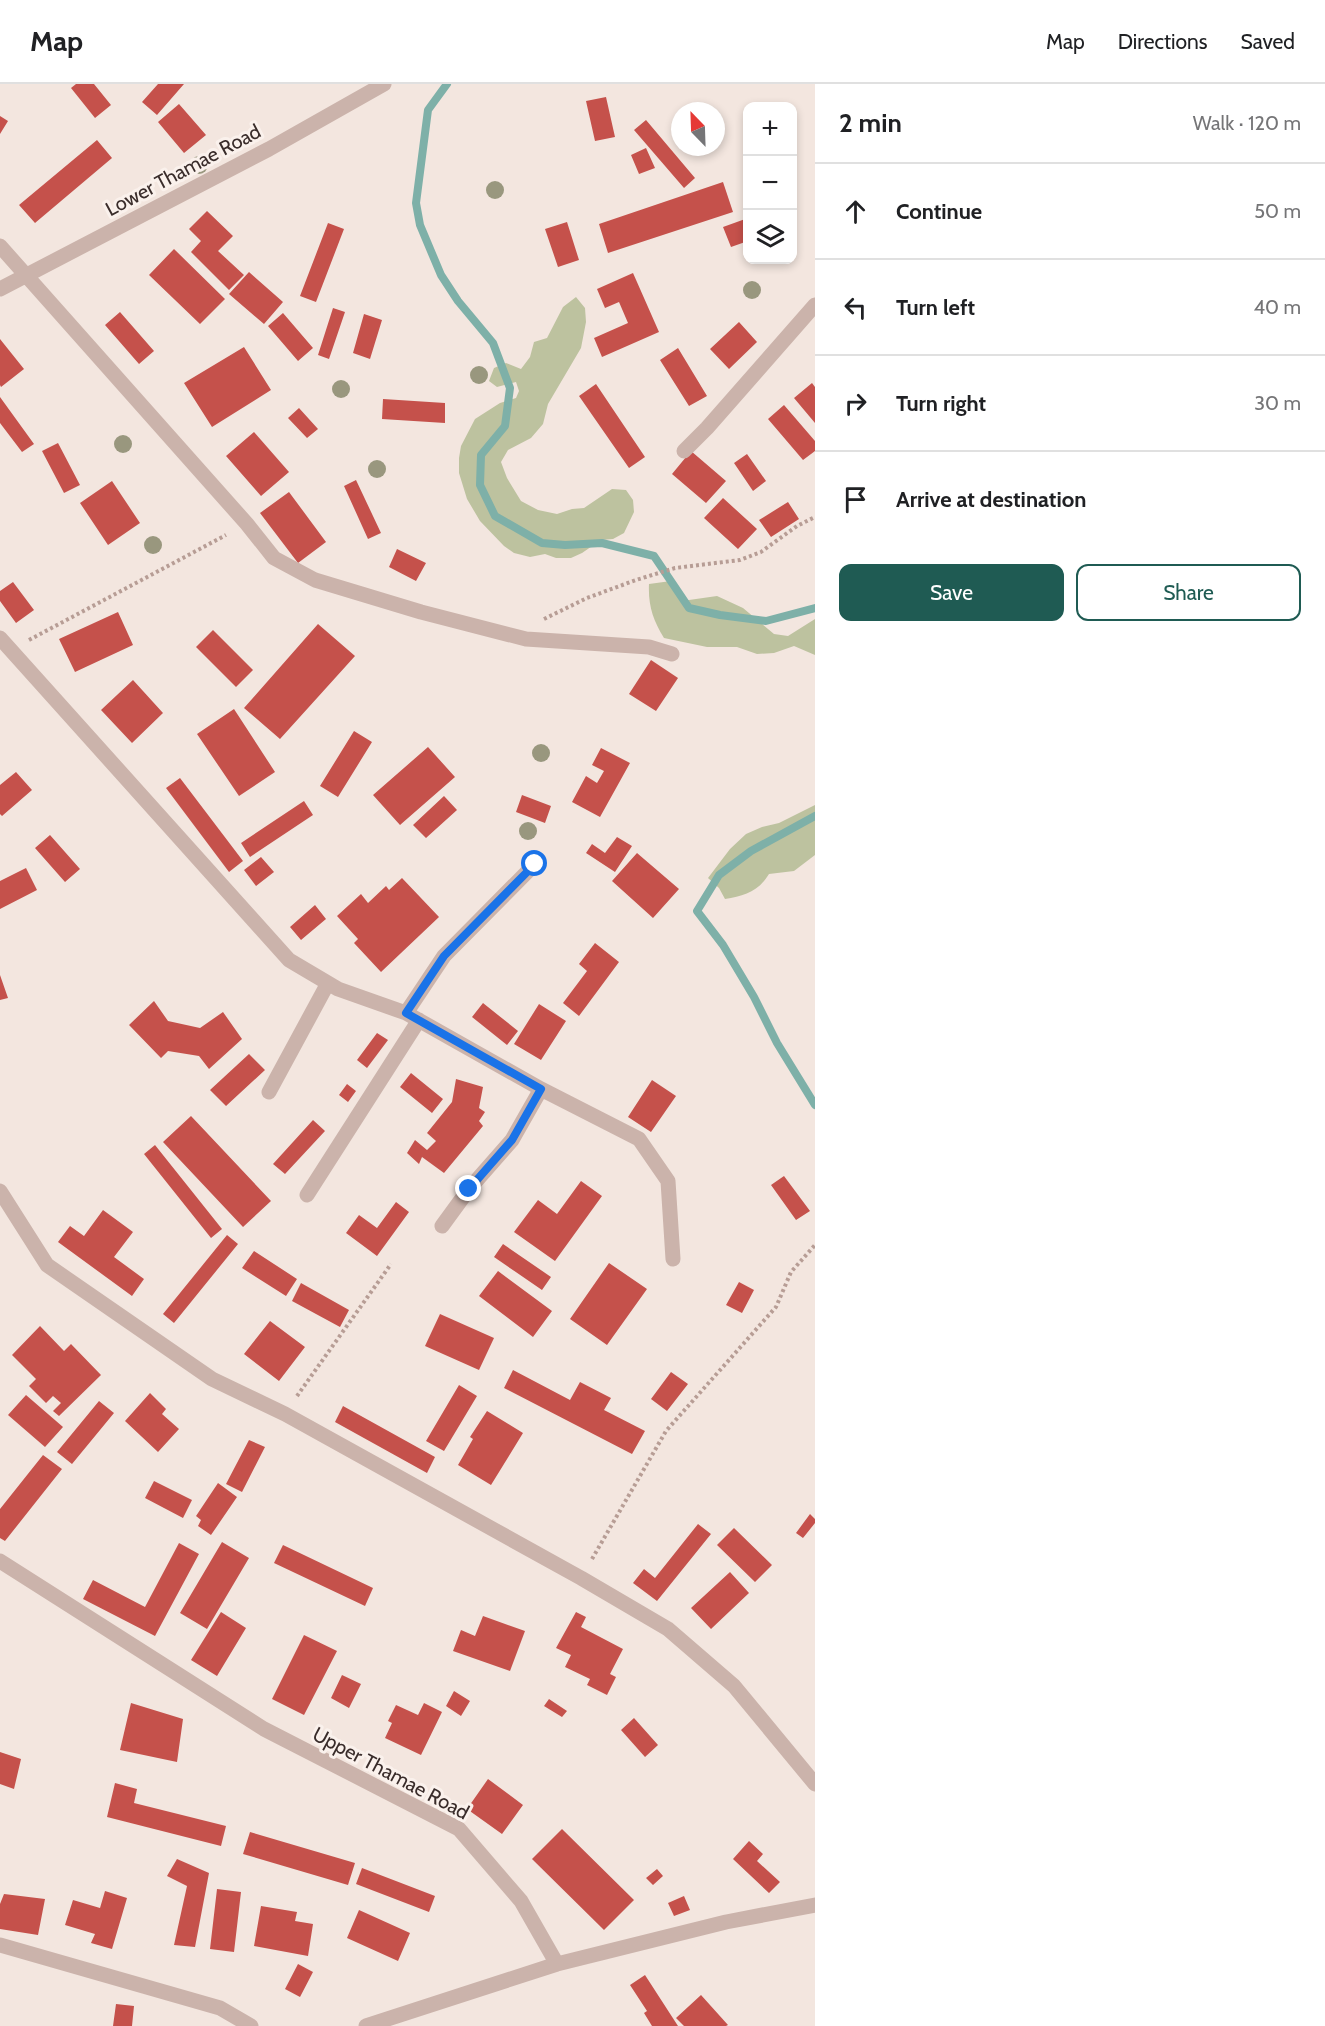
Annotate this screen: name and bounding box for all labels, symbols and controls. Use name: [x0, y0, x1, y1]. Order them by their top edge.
text: Map: [30, 24, 83, 58]
text: Map: [1046, 29, 1085, 54]
text: Directions: [1118, 29, 1207, 54]
text: Saved: [1240, 29, 1295, 54]
north arrow: [671, 102, 725, 156]
map controls: [743, 102, 797, 264]
button: +: [743, 102, 797, 156]
text: 2 min: [839, 107, 902, 139]
text: Walk · 120 m: [1193, 111, 1301, 135]
street label: Lower Thamae Road: [101, 119, 265, 221]
button: −: [743, 156, 797, 210]
icon: ahead: [839, 195, 872, 228]
text: Continue: [896, 198, 982, 225]
text: 50 m: [1254, 199, 1301, 223]
button: layers: [743, 210, 797, 264]
icon: left: [839, 291, 872, 324]
text: Turn left: [896, 294, 975, 321]
text: 40 m: [1253, 295, 1301, 319]
icon: right: [839, 387, 872, 420]
text: Turn right: [896, 390, 986, 417]
text: 30 m: [1254, 391, 1301, 415]
icon: arrive: [839, 483, 872, 516]
text: Arrive at destination: [896, 486, 1086, 513]
button: Save: [839, 564, 1064, 621]
button: Share: [1076, 564, 1301, 621]
route start: [521, 850, 547, 876]
route end: [455, 1175, 481, 1201]
street label: Upper Thamae Road: [309, 1722, 473, 1824]

